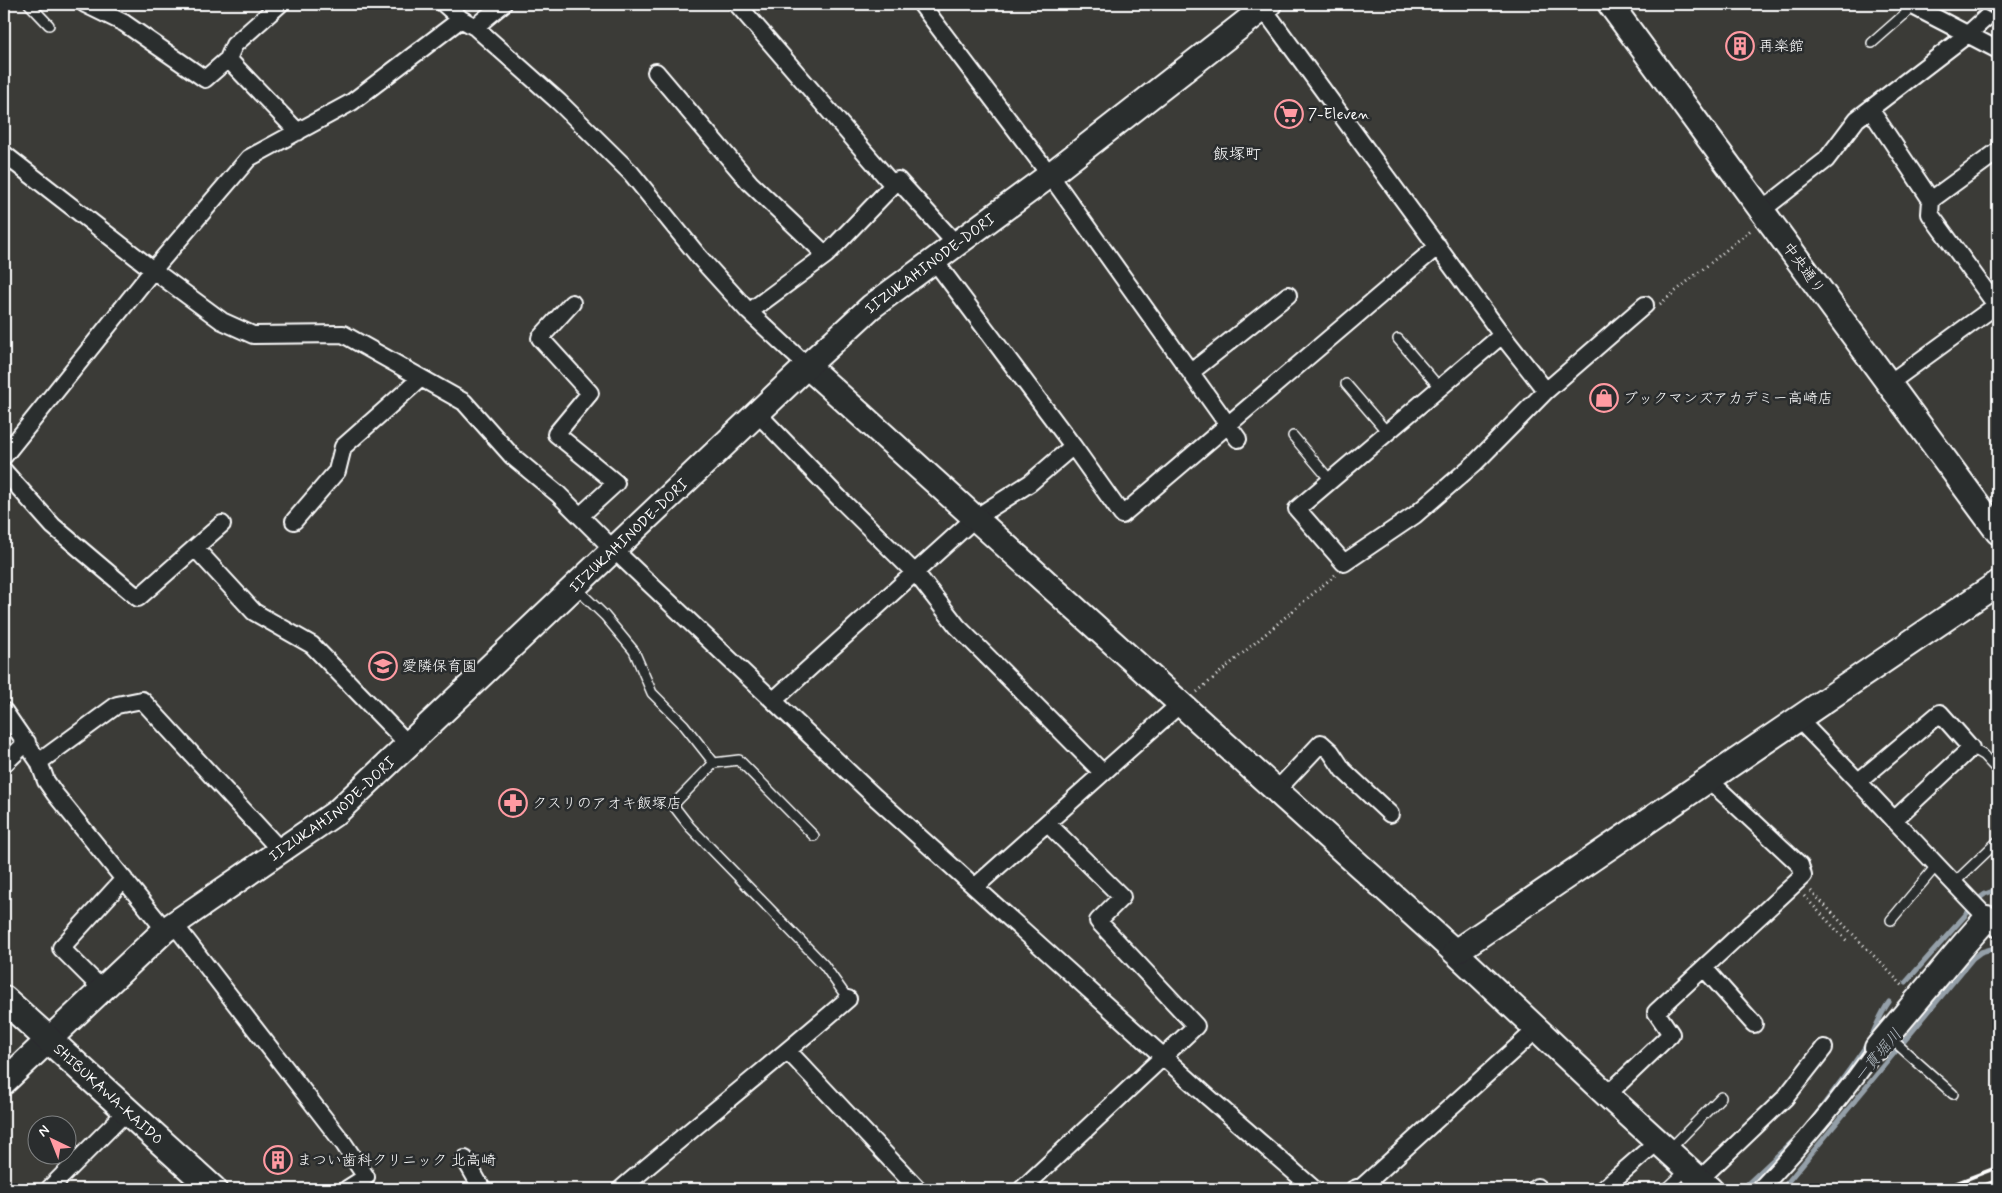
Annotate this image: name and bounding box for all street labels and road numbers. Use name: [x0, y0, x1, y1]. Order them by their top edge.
street label: IIZUKAHINODE-DORI: [861, 209, 1000, 319]
street label: 中央通り: [1777, 238, 1829, 299]
street label: IIZUKAHINODE-DORI: [565, 474, 694, 597]
street label: IIZUKAHINODE-DORI: [265, 752, 400, 867]
street label: SHIBUKAWA-KAIDO: [49, 1040, 167, 1150]

